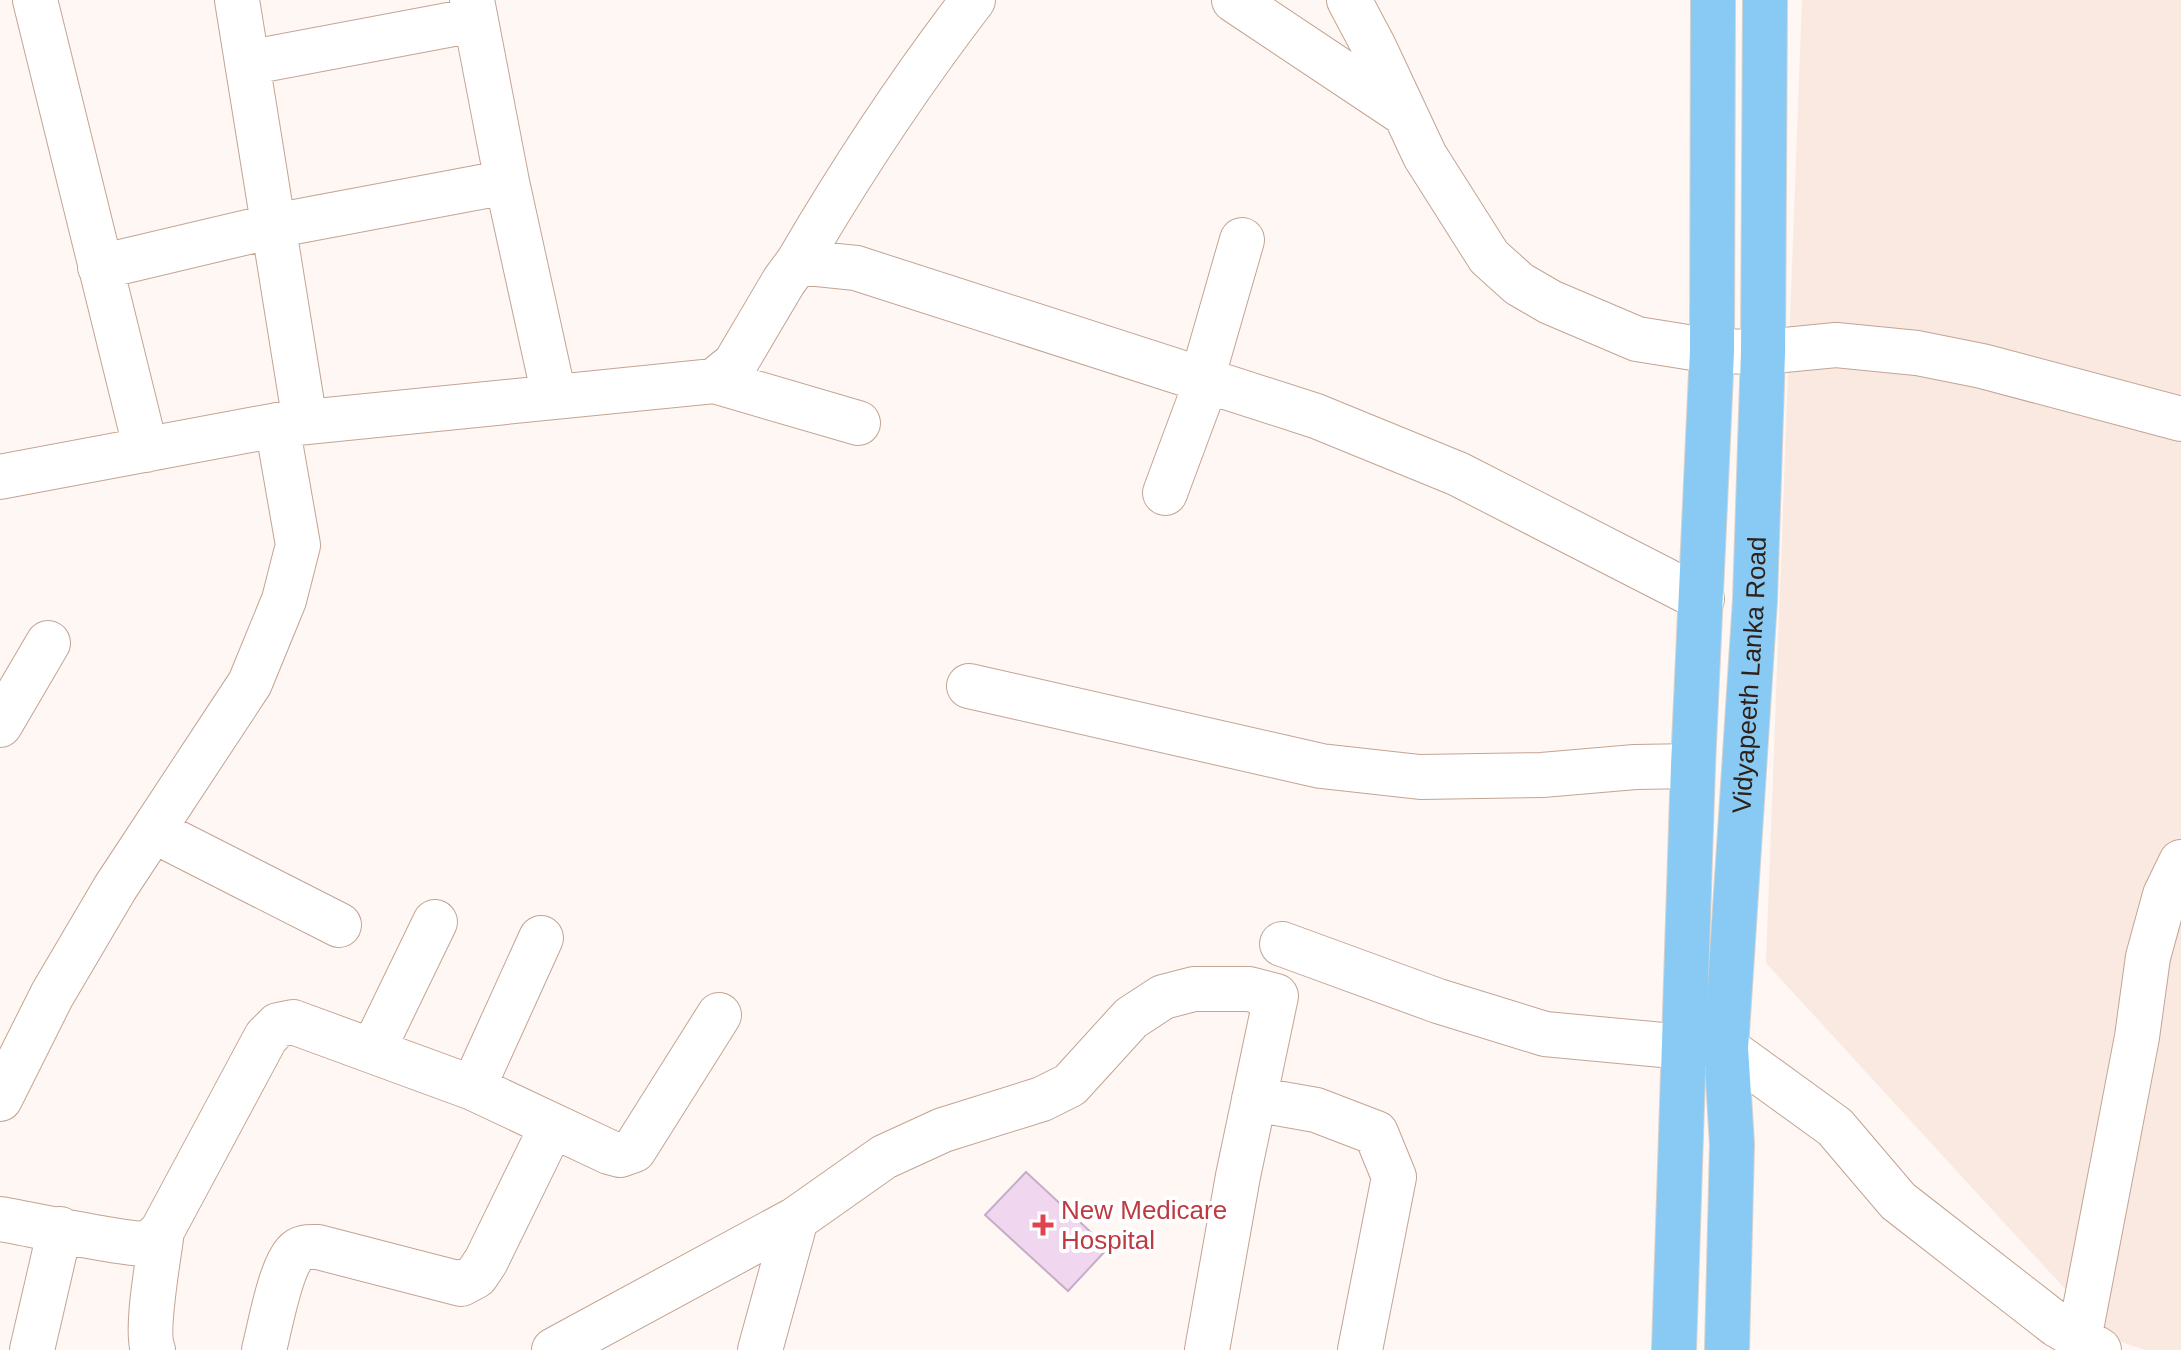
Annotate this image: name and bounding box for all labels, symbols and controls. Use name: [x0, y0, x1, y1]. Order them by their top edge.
street label: Vidyapeeth Lanka Road: [1726, 536, 1772, 814]
place label: New Medicare Hospital: [1061, 1195, 1227, 1255]
marker: New Medicare Hospital: [1032, 1214, 1054, 1236]

